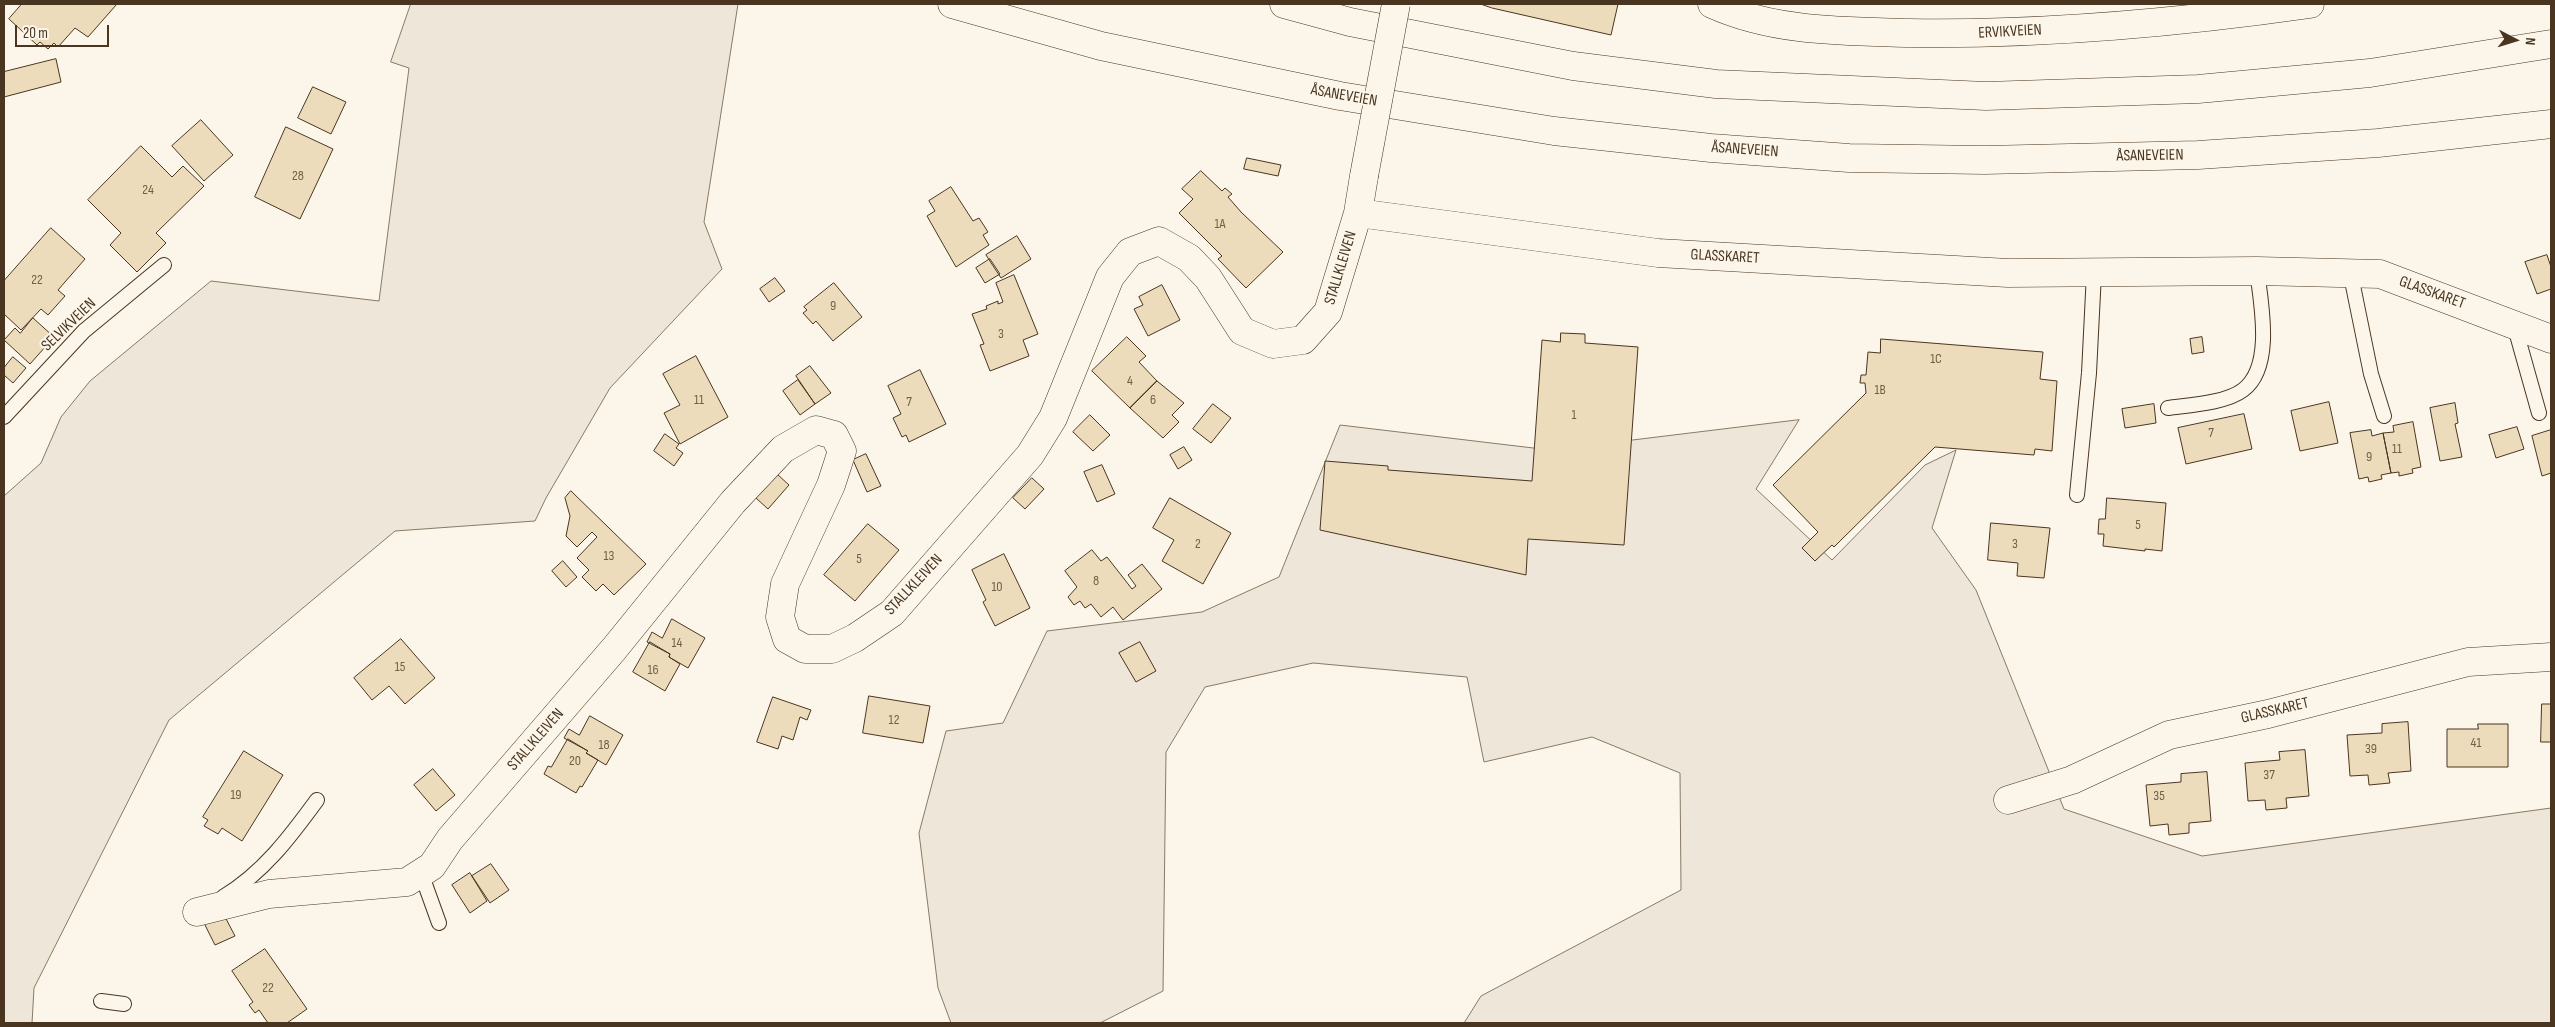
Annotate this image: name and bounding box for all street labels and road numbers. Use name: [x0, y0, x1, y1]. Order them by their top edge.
street label: ERVIKVEIEN: [1978, 21, 2042, 43]
street label: ÅSANEVEIEN: [1309, 81, 1379, 111]
street label: ÅSANEVEIEN: [1711, 138, 1779, 162]
street label: ÅSANEVEIEN: [2116, 146, 2184, 166]
street label: STALLKLEIVEN: [1321, 229, 1361, 307]
street label: GLASSKARET: [1690, 246, 1760, 268]
street label: GLASSKARET: [2396, 272, 2468, 314]
street label: SELVIKVEIEN: [38, 294, 100, 356]
street label: STALLKLEIVEN: [881, 551, 947, 619]
street label: GLASSKARET: [2239, 694, 2311, 728]
street label: STALLKLEIVEN: [504, 705, 568, 775]

